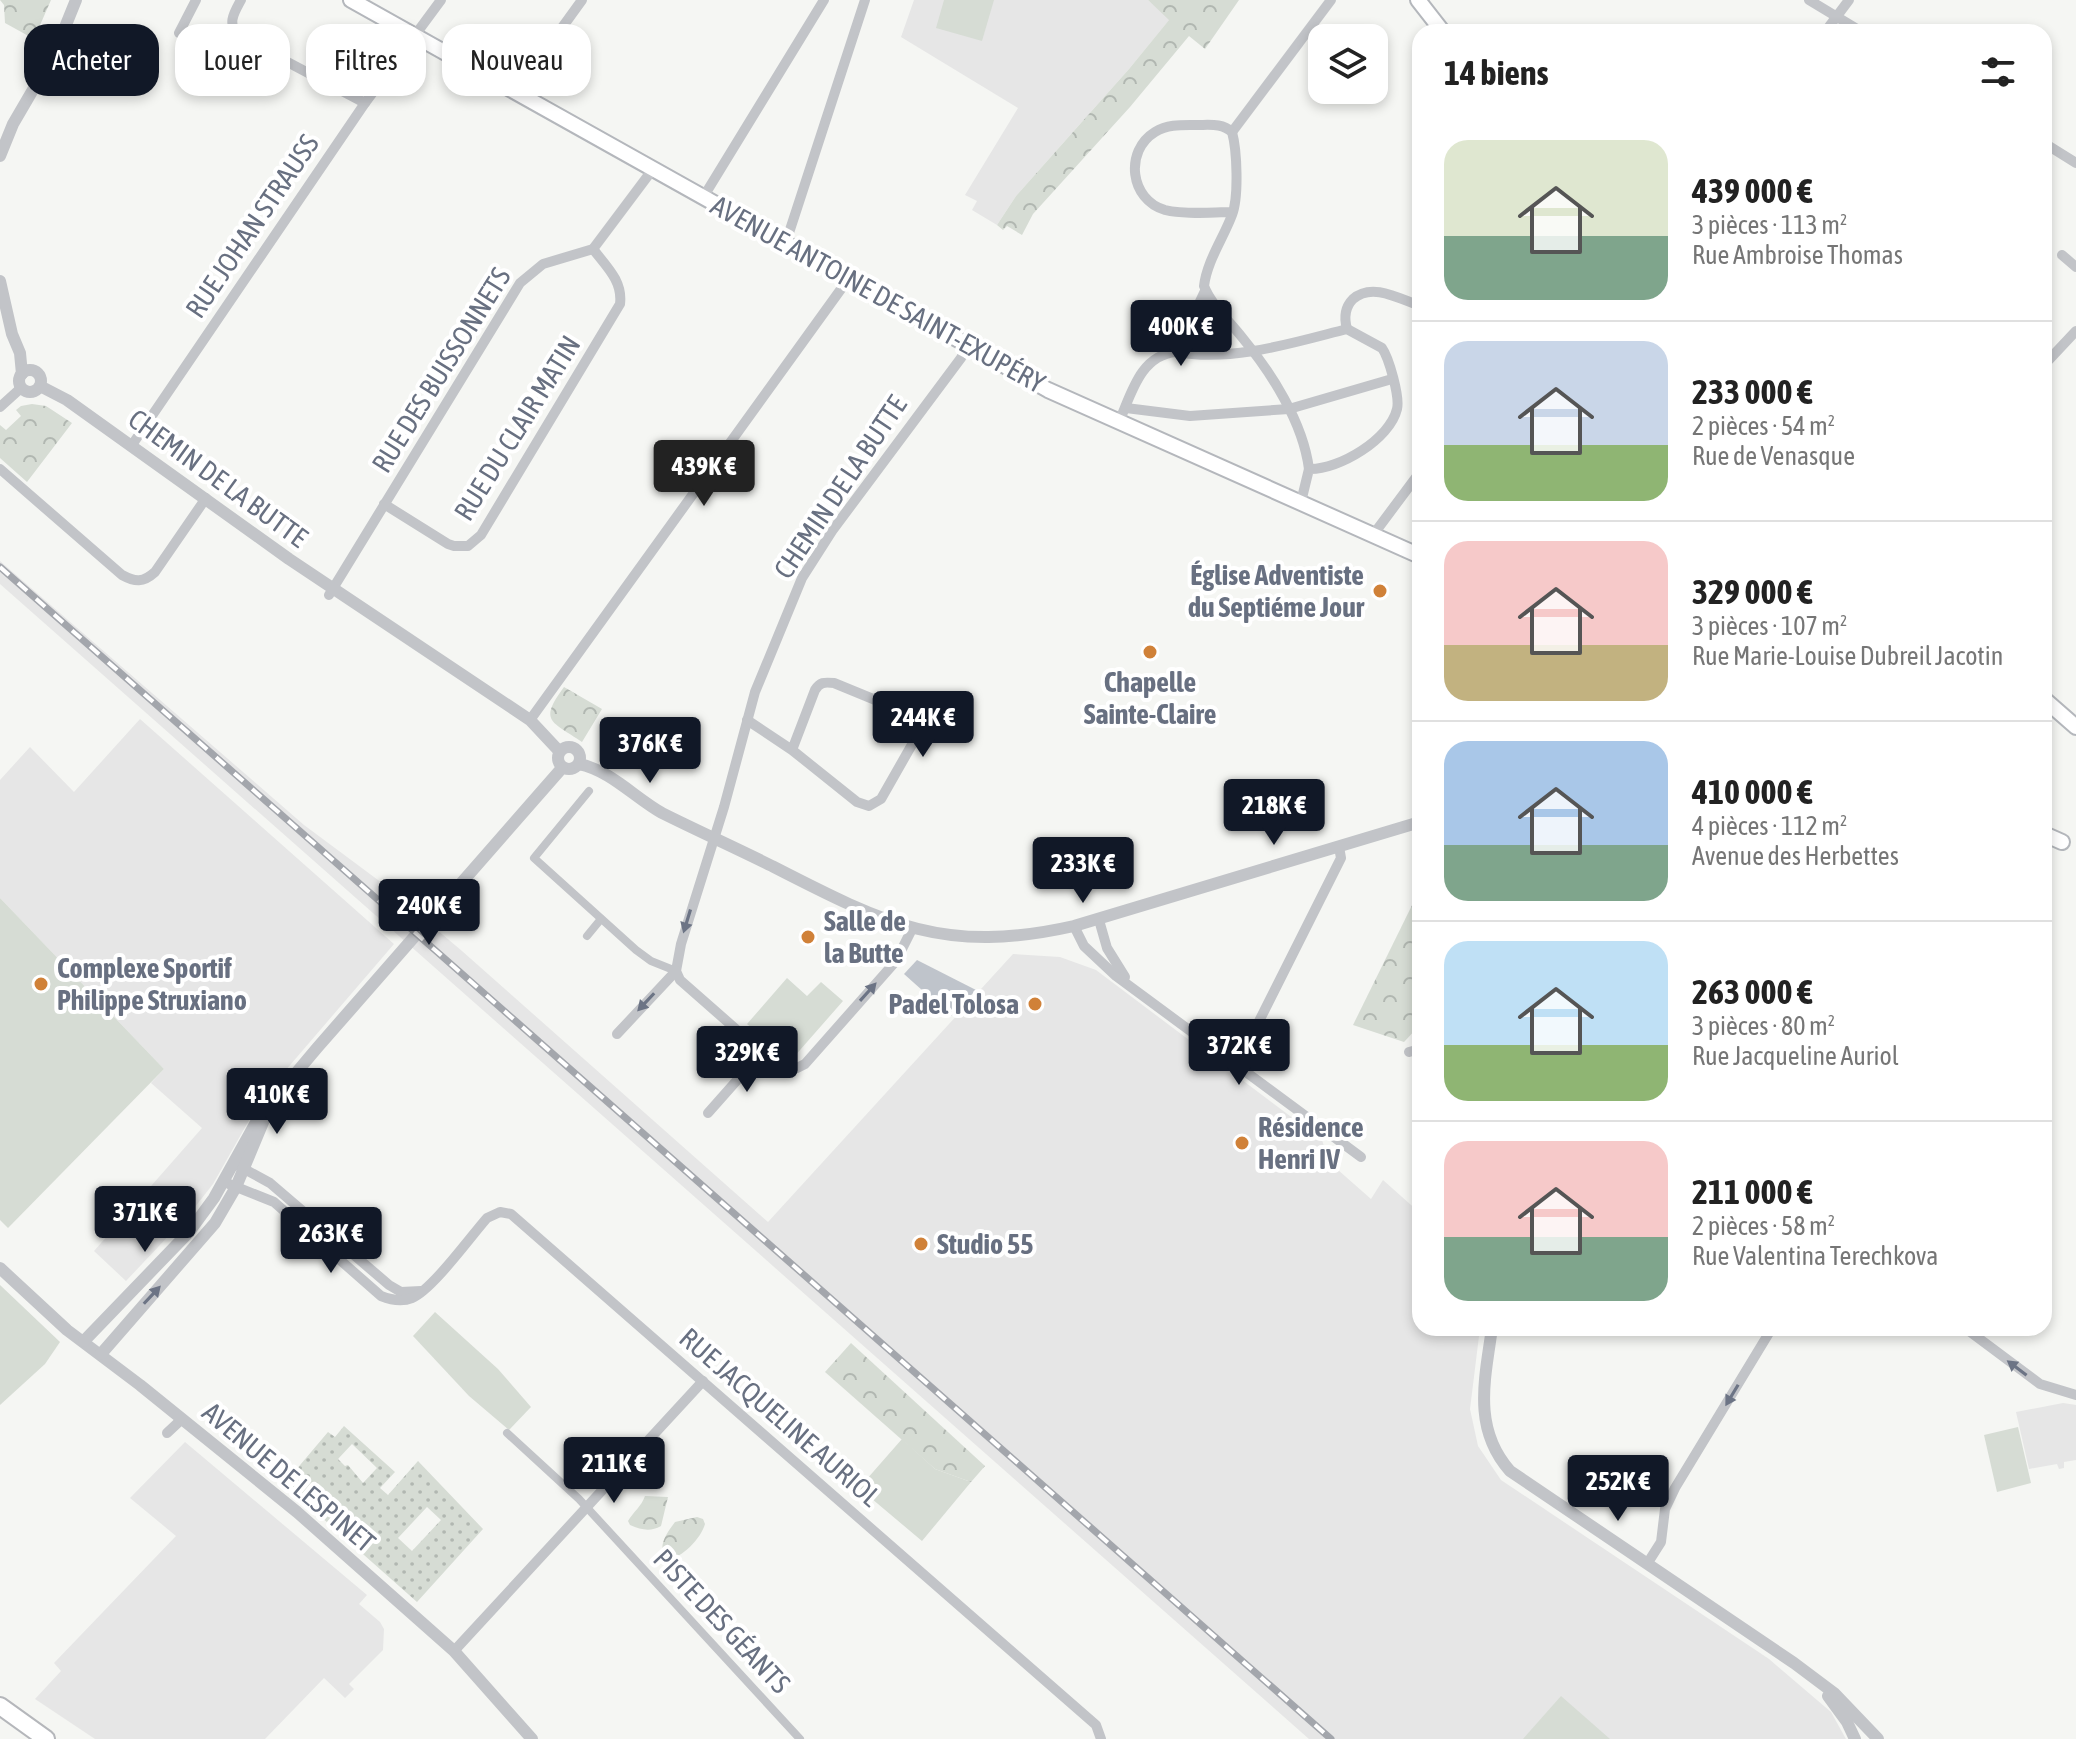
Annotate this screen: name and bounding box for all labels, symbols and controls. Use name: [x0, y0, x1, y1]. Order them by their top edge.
chip: Acheter: [24, 24, 159, 96]
chip: Louer: [175, 24, 290, 96]
chip: Filtres: [306, 24, 426, 96]
chip: Nouveau: [442, 24, 591, 96]
map controls: [1308, 24, 1388, 104]
button: layers: [1308, 24, 1388, 104]
icon: filters: [1976, 50, 2020, 94]
text: 14 biens: [1444, 53, 1548, 92]
street label: RUE JOHAN STRAUSS: [179, 128, 325, 324]
text: 439 000 €: [1692, 171, 1813, 210]
icon: home: [1508, 172, 1604, 268]
street label: AVENUE ANTOINE DE SAINT-EXUPÉRY: [706, 189, 1051, 400]
text: 3 pièces · 113 m²: [1692, 210, 1847, 240]
text: Rue Ambroise Thomas: [1692, 240, 1903, 270]
street label: RUE DES BUISSONNETS: [365, 262, 517, 478]
pin: 400K €: [1116, 300, 1246, 368]
text: 400K €: [1149, 311, 1213, 341]
street label: RUE DU CLAIR MATIN: [447, 330, 587, 526]
text: 233 000 €: [1692, 372, 1813, 411]
icon: home: [1508, 373, 1604, 469]
street label: CHEMIN DE LA BUTTE: [767, 390, 913, 584]
street label: CHEMIN DE LA BUTTE: [122, 402, 314, 554]
text: 2 pièces · 54 m²: [1692, 411, 1835, 441]
pin: 439K €: [639, 440, 769, 508]
text: Rue de Venasque: [1692, 441, 1855, 471]
text: 439K €: [672, 451, 736, 481]
place label: Église Adventiste du Septiéme Jour: [1188, 559, 1365, 623]
text: 329 000 €: [1692, 572, 1813, 611]
icon: home: [1508, 573, 1604, 669]
marker: Église Adventiste du Septiéme Jour: [1371, 582, 1389, 600]
text: 3 pièces · 107 m²: [1692, 611, 1847, 641]
text: Rue Marie-Louise Dubreil Jacotin: [1692, 641, 2003, 671]
marker: Chapelle Sainte-Claire: [1141, 643, 1159, 661]
place label: Chapelle Sainte-Claire: [1084, 666, 1216, 730]
pin: 244K €: [858, 691, 988, 759]
text: 244K €: [891, 702, 955, 732]
pin: 376K €: [585, 717, 715, 785]
text: 376K €: [618, 728, 682, 758]
text: 410 000 €: [1692, 772, 1813, 811]
icon: home: [1508, 773, 1604, 869]
pin: 218K €: [1209, 779, 1339, 847]
text: 218K €: [1242, 790, 1306, 820]
text: 4 pièces · 112 m²: [1692, 811, 1847, 841]
pin: 233K €: [1018, 837, 1148, 905]
text: Avenue des Herbettes: [1692, 841, 1899, 871]
text: 233K €: [1051, 848, 1115, 878]
pin: 240K €: [364, 879, 494, 947]
text: 240K €: [397, 890, 461, 920]
place label: Salle de la Butte: [824, 905, 906, 969]
one-way arrow: [681, 910, 693, 934]
marker: Salle de la Butte: [799, 928, 817, 946]
place label: Complexe Sportif Philippe Struxiano: [57, 952, 247, 1016]
text: 263 000 €: [1692, 972, 1813, 1011]
icon: home: [1508, 973, 1604, 1069]
marker: Complexe Sportif Philippe Struxiano: [32, 975, 50, 993]
one-way arrow: [859, 982, 877, 1001]
place label: Padel Tolosa: [889, 988, 1019, 1020]
one-way arrow: [638, 993, 656, 1012]
marker: Padel Tolosa: [1026, 995, 1044, 1013]
text: 3 pièces · 80 m²: [1692, 1011, 1835, 1041]
pin: 372K €: [1174, 1019, 1304, 1087]
pin: 329K €: [682, 1026, 812, 1094]
text: 372K €: [1207, 1030, 1271, 1060]
text: 329K €: [715, 1037, 779, 1067]
text: Rue Jacqueline Auriol: [1692, 1041, 1899, 1071]
pin: 410K €: [212, 1068, 342, 1136]
text: 410K €: [245, 1079, 309, 1109]
place label: Résidence Henri IV: [1258, 1111, 1364, 1175]
marker: Résidence Henri IV: [1233, 1134, 1251, 1152]
text: 211 000 €: [1692, 1172, 1813, 1211]
icon: home: [1508, 1173, 1604, 1269]
pin: 371K €: [80, 1186, 210, 1254]
text: 371K €: [113, 1197, 177, 1227]
pin: 263K €: [266, 1207, 396, 1275]
text: 2 pièces · 58 m²: [1692, 1211, 1835, 1241]
text: 263K €: [299, 1218, 363, 1248]
place label: Studio 55: [937, 1228, 1033, 1260]
marker: Studio 55: [912, 1235, 930, 1253]
text: Rue Valentina Terechkova: [1692, 1241, 1938, 1271]
one-way arrow: [142, 1286, 160, 1305]
street label: RUE JACQUELINE AURIOL: [673, 1321, 887, 1513]
one-way arrow: [2007, 1360, 2028, 1376]
one-way arrow: [1725, 1384, 1739, 1406]
street label: AVENUE DE LESPINET: [196, 1396, 382, 1558]
pin: 211K €: [549, 1437, 679, 1505]
text: 211K €: [582, 1448, 646, 1478]
pin: 252K €: [1553, 1455, 1683, 1523]
text: 252K €: [1586, 1466, 1650, 1496]
street label: PISTE DES GÉANTS: [647, 1542, 797, 1700]

